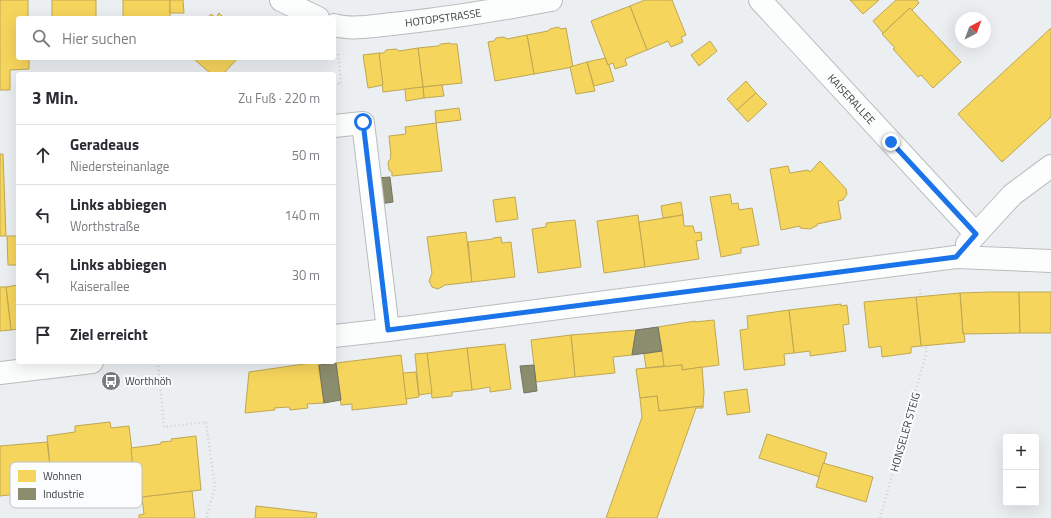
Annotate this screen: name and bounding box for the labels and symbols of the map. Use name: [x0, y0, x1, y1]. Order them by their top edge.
street label: HOTOPSTRASSE: [404, 4, 483, 31]
north arrow: [955, 12, 991, 48]
street label: KAISERALLEE: [824, 70, 879, 128]
route start: [354, 113, 372, 131]
route end: [882, 133, 900, 151]
bus stop icon: Worthhöh: [100, 370, 122, 392]
place label: Worthhöh: [125, 373, 172, 389]
street label: HONSELER STEIG: [886, 390, 924, 474]
legend: [10, 462, 142, 508]
text: Wohnen: [43, 468, 82, 484]
text: Industrie: [43, 486, 84, 502]

